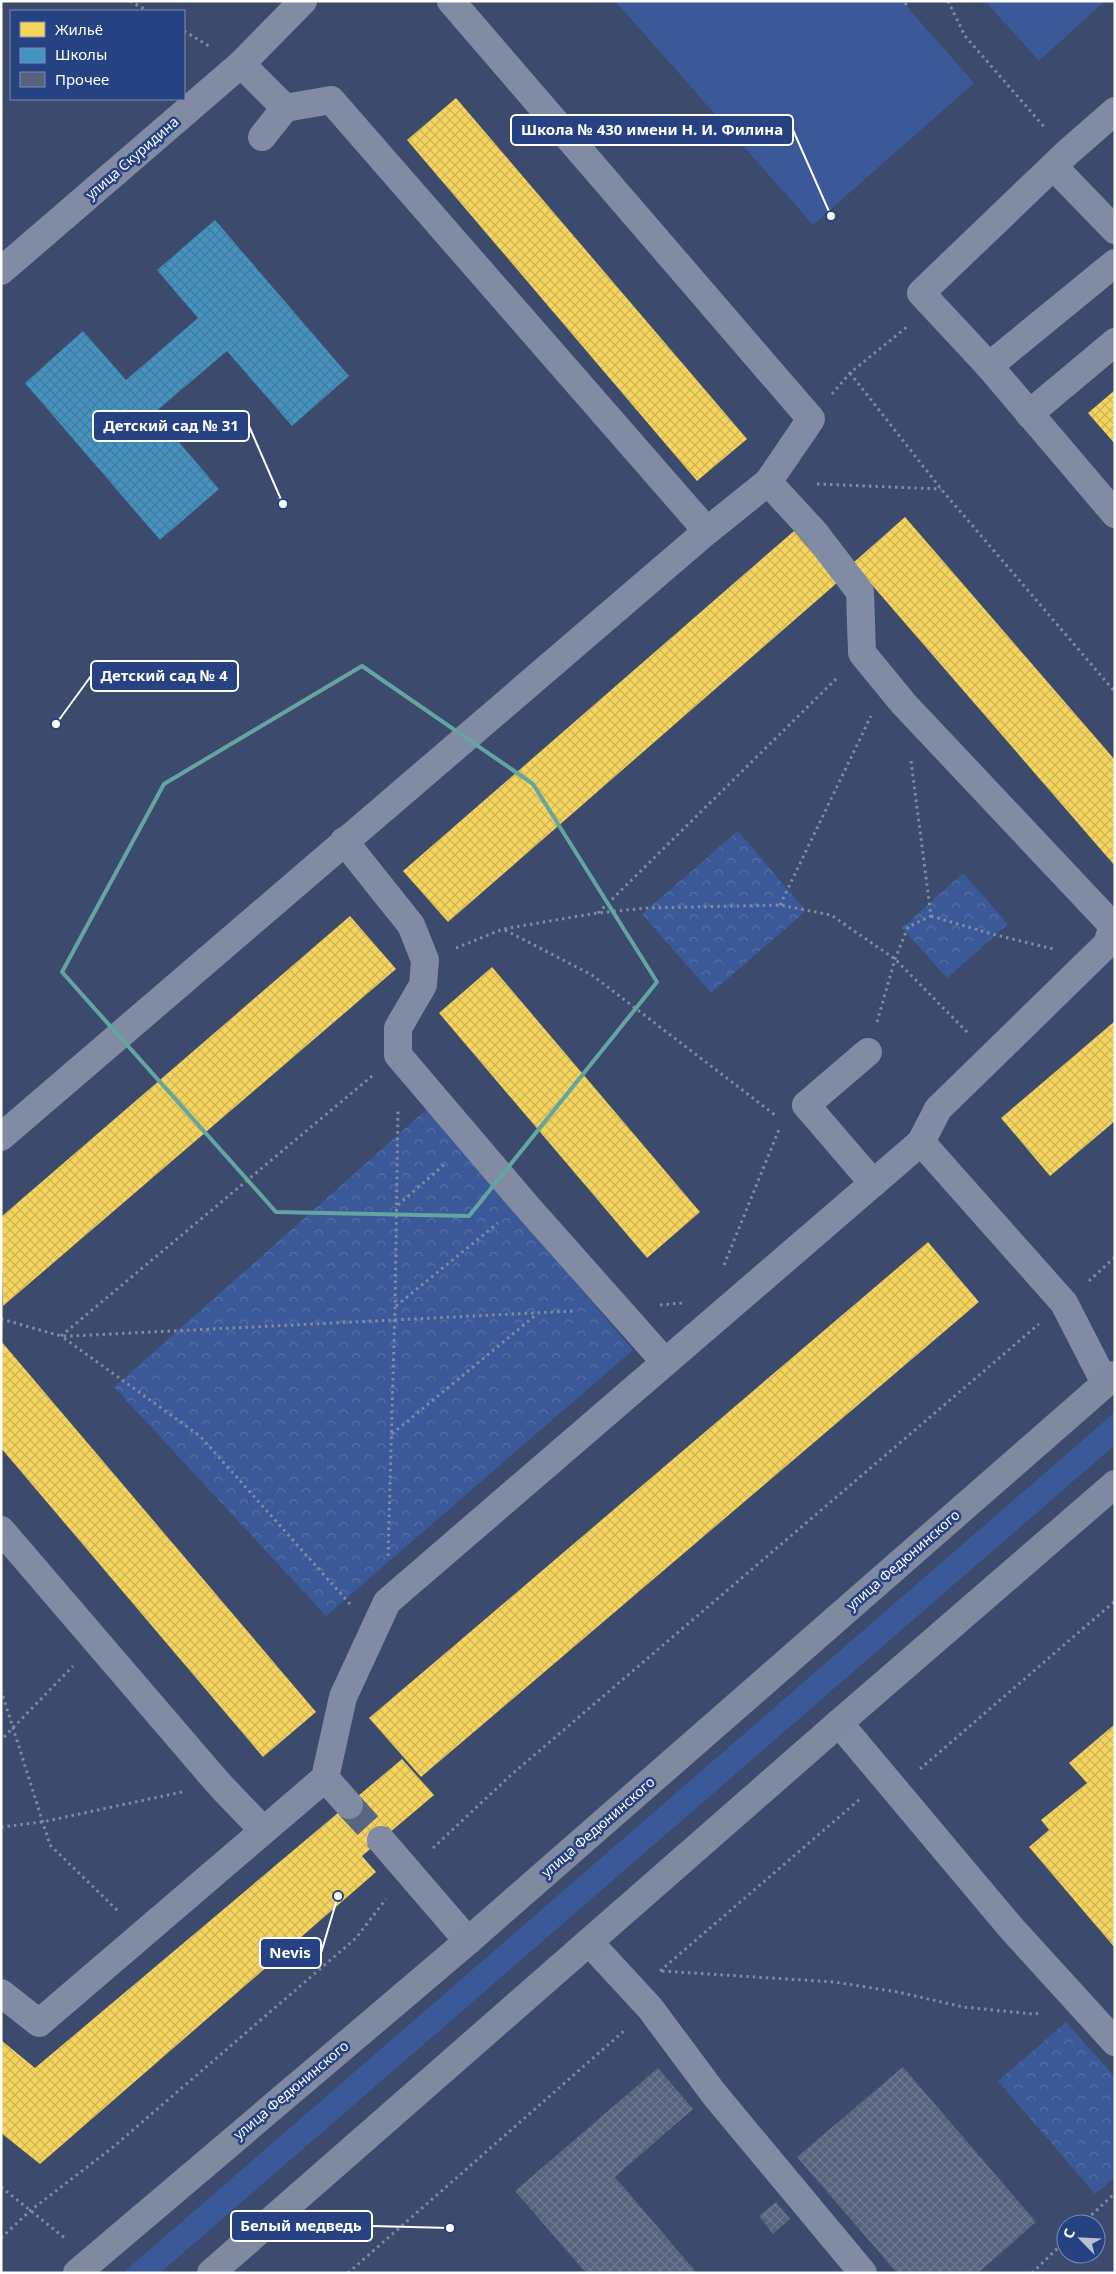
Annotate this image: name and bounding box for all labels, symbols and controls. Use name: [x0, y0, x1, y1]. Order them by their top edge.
legend: [10, 10, 185, 100]
text: Жильё: [55, 19, 103, 39]
text: Школы: [55, 44, 107, 64]
text: Прочее: [55, 69, 109, 89]
street label: улица Скуридина: [81, 112, 182, 203]
callout: Школа № 430 имени Н. И. Филина: [511, 115, 793, 145]
text: Школа № 430 имени Н. И. Филина: [521, 119, 783, 139]
callout: Детский сад № 31: [93, 411, 249, 441]
text: Детский сад № 31: [103, 415, 239, 435]
callout: Детский сад № 4: [91, 661, 238, 691]
text: Детский сад № 4: [100, 665, 228, 685]
street label: улица Федюнинского: [842, 1505, 963, 1614]
street label: улица Федюнинского: [537, 1772, 658, 1881]
callout: Nevis: [260, 1938, 321, 1968]
text: Nevis: [269, 1942, 311, 1962]
street label: улица Федюнинского: [229, 2036, 352, 2143]
callout: Белый медведь: [231, 2211, 372, 2241]
north arrow: [1056, 2214, 1106, 2264]
text: Белый медведь: [240, 2215, 362, 2235]
text: С: [1058, 2226, 1079, 2241]

